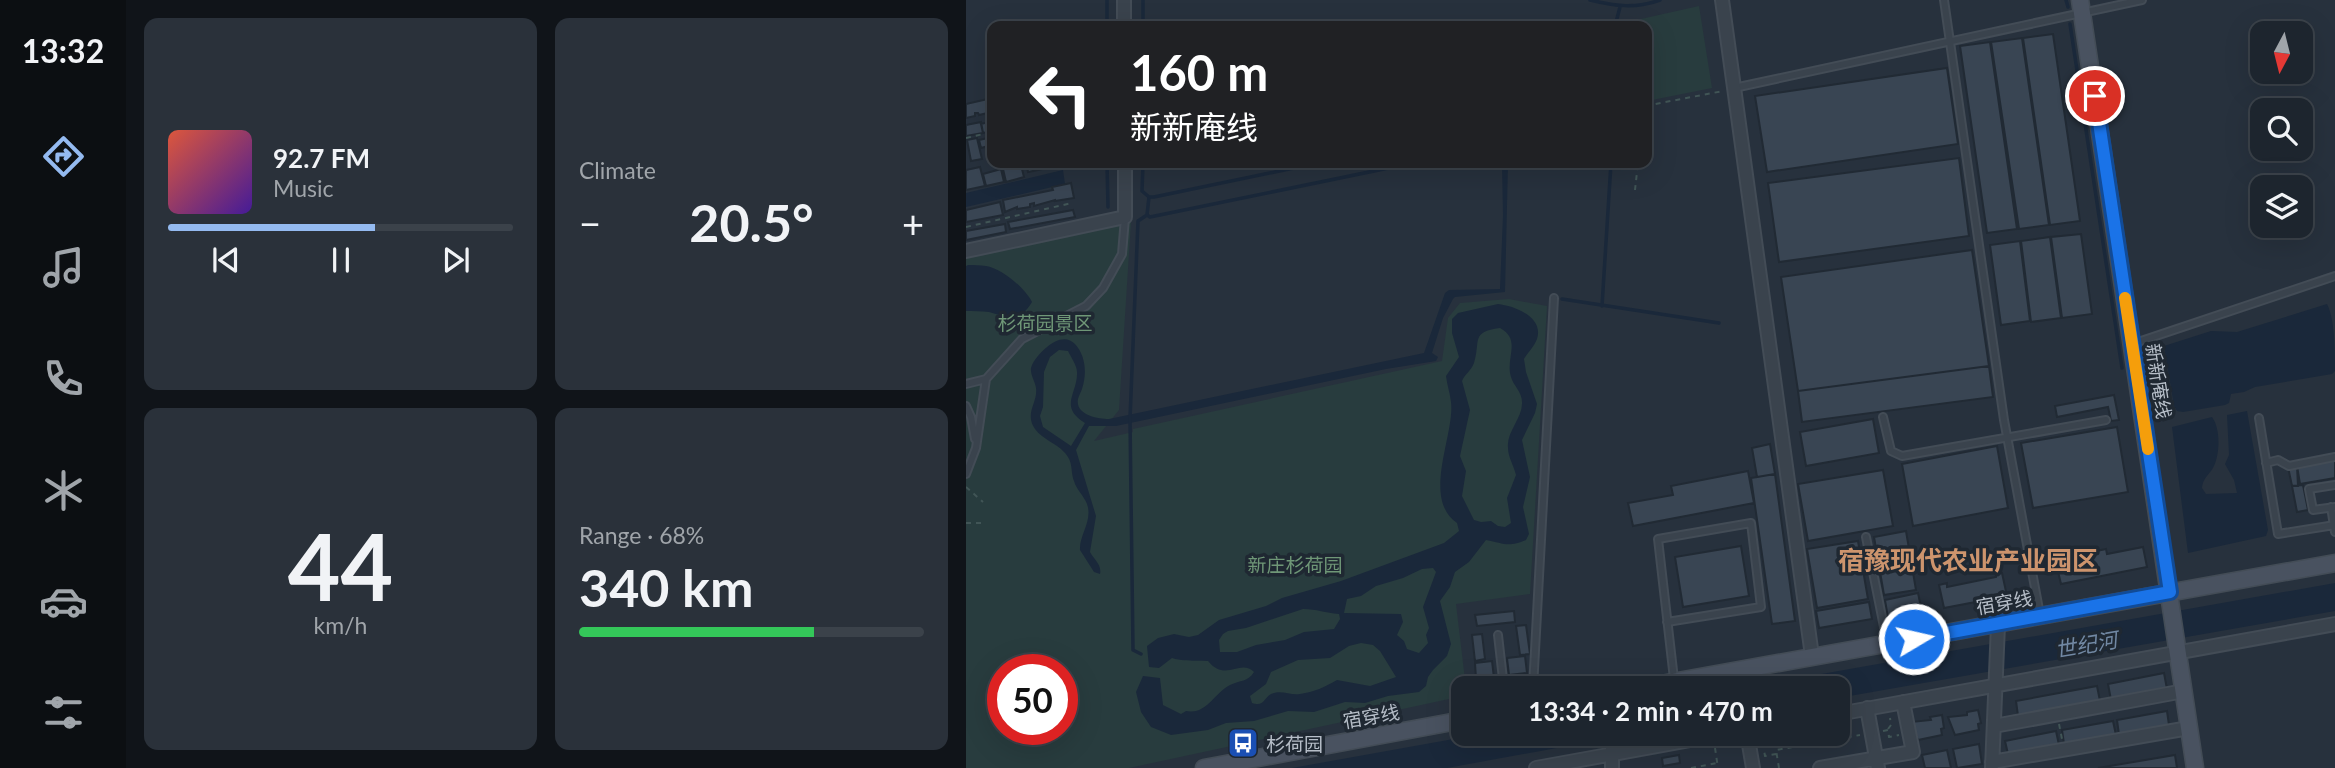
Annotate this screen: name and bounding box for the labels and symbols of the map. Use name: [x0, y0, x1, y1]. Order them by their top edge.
north arrow: [2250, 21, 2314, 84]
pin: [2065, 66, 2125, 126]
park label: 杉荷园景区: [997, 311, 1093, 334]
street label: 新新庵线: [2142, 342, 2176, 420]
district label: 宿豫现代农业产业园区: [1838, 544, 2098, 576]
park label: 新庄杉荷园: [1247, 553, 1343, 576]
street label: 宿穿线: [1974, 586, 2034, 618]
position arrow: [1877, 602, 1951, 676]
water label: 世纪河: [2053, 626, 2123, 662]
speed limit sign: 50: [987, 654, 1078, 745]
street label: 宿穿线: [1341, 700, 1401, 732]
bus stop icon: 杉荷园: [1226, 726, 1260, 760]
place label: 杉荷园: [1266, 732, 1323, 755]

